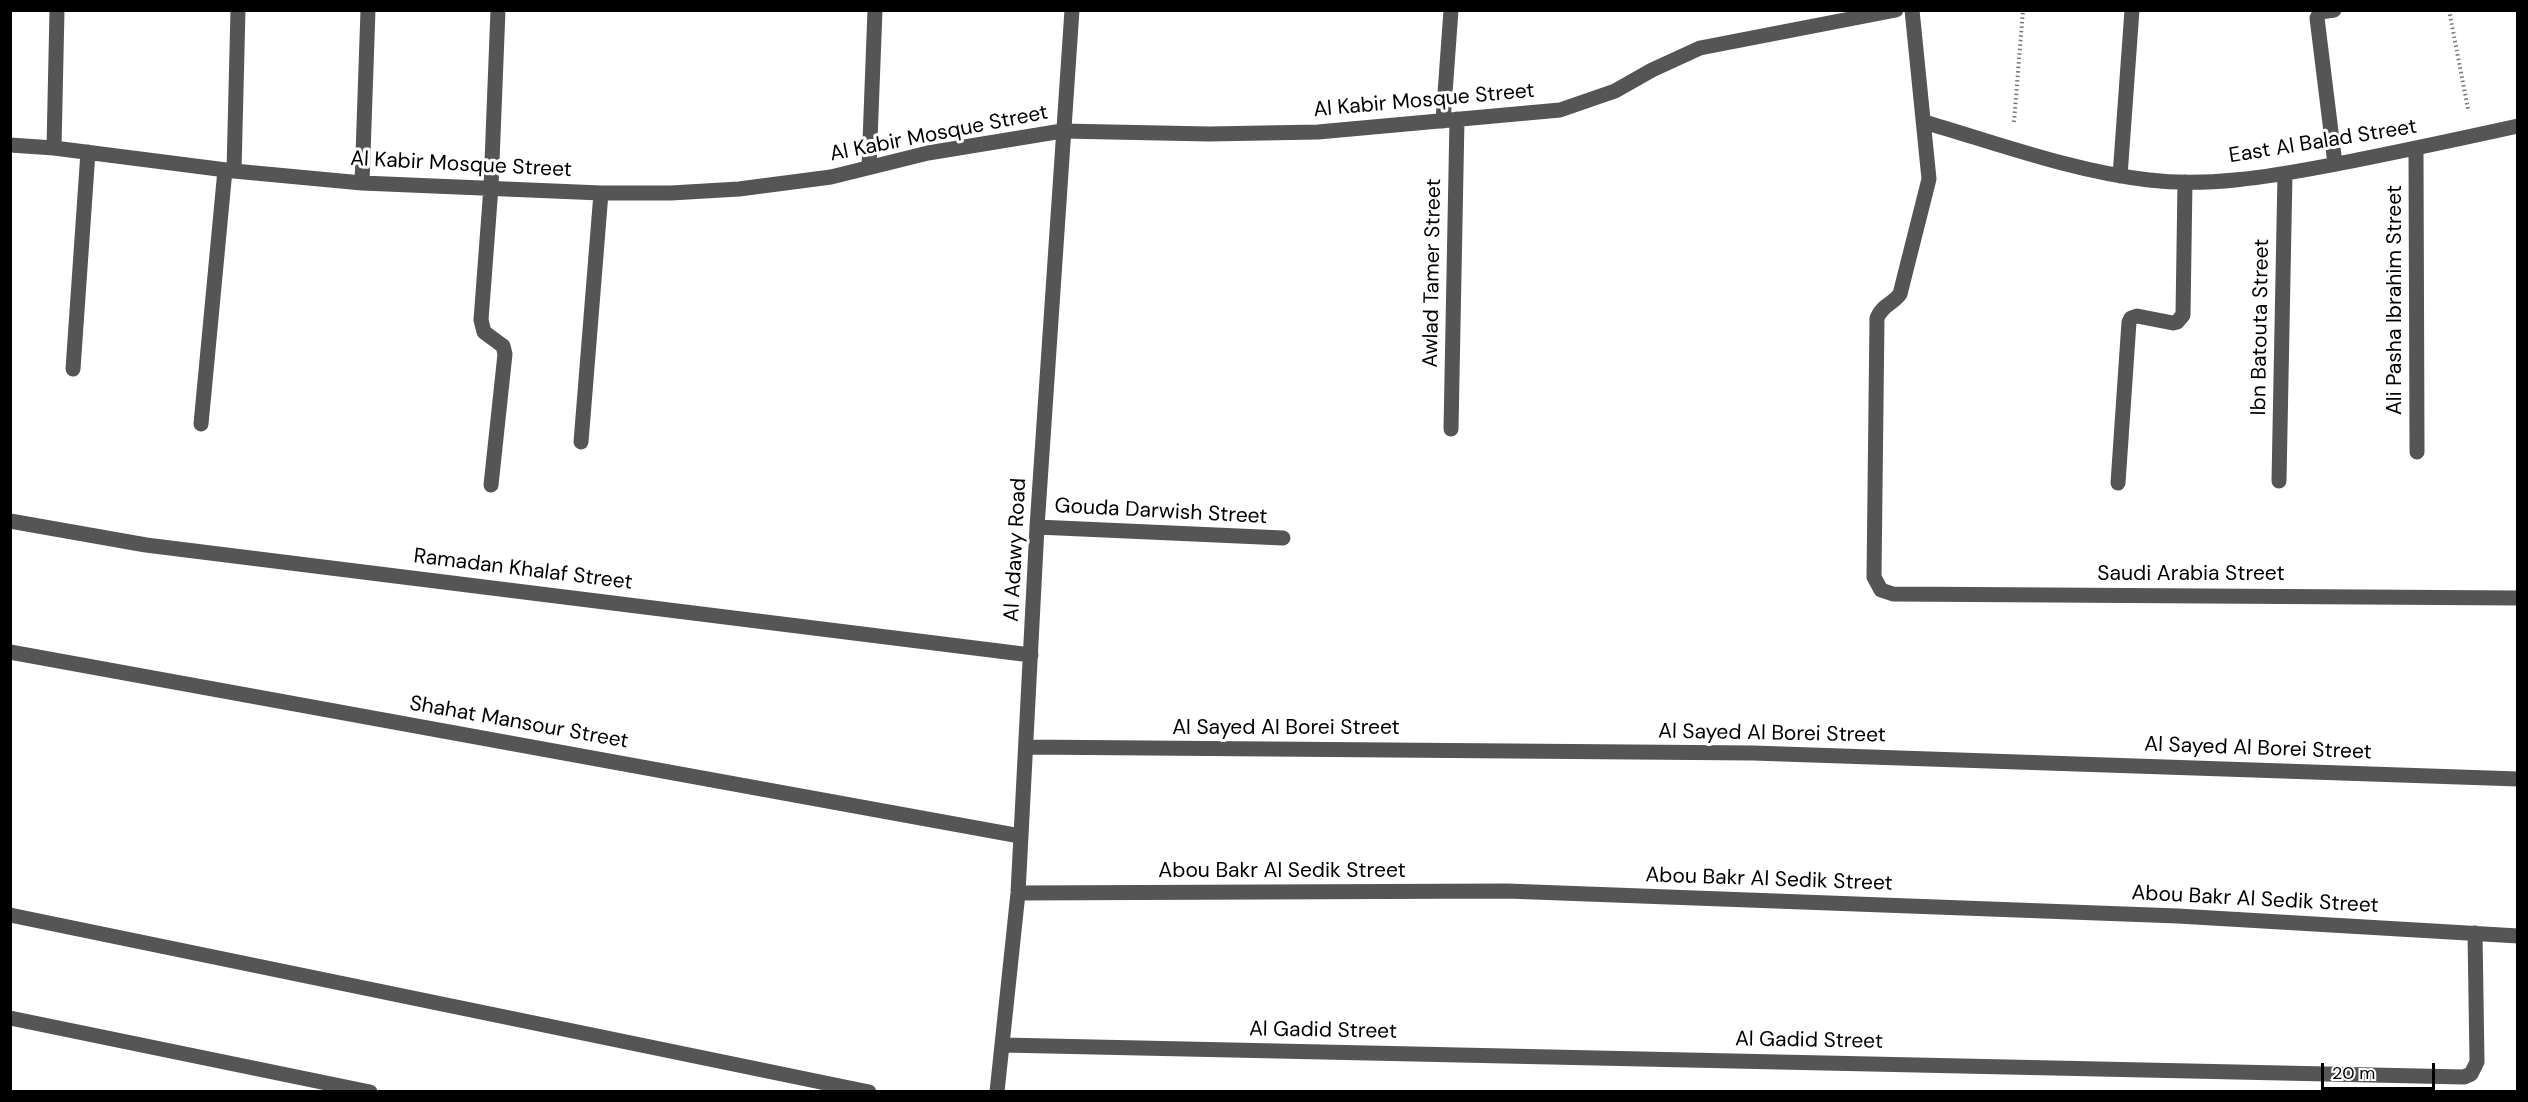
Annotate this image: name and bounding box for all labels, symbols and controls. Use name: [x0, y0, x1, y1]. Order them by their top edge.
street label: Al Kabir Mosque Street: [1312, 79, 1536, 123]
street label: Al Kabir Mosque Street: [828, 100, 1050, 168]
street label: East Al Balad Street: [2227, 115, 2419, 169]
street label: Al Kabir Mosque Street: [350, 147, 572, 183]
street label: Awlad Tamer Street: [1419, 178, 1447, 368]
street label: Ali Pasha Ibrahim Street: [2382, 185, 2408, 415]
street label: Ibn Batouta Street: [2247, 238, 2275, 416]
street label: Al Adawy Road: [1000, 477, 1032, 623]
street label: Gouda Darwish Street: [1054, 494, 1268, 530]
street label: Ramadan Khalaf Street: [412, 544, 634, 596]
street label: Saudi Arabia Street: [2097, 561, 2285, 587]
street label: Shahat Mansour Street: [408, 691, 630, 755]
street label: Al Sayed Al Borei Street: [1172, 715, 1400, 741]
street label: Al Sayed Al Borei Street: [1658, 719, 1886, 749]
street label: Al Sayed Al Borei Street: [2144, 732, 2372, 766]
street label: Abou Bakr Al Sedik Street: [1158, 858, 1406, 884]
street label: Abou Bakr Al Sedik Street: [1645, 863, 1893, 897]
street label: Abou Bakr Al Sedik Street: [2131, 881, 2379, 919]
street label: Al Gadid Street: [1249, 1017, 1397, 1045]
street label: Al Gadid Street: [1735, 1027, 1883, 1055]
scale bar: [2324, 1051, 2438, 1089]
text: 20 m: [2332, 1061, 2375, 1085]

